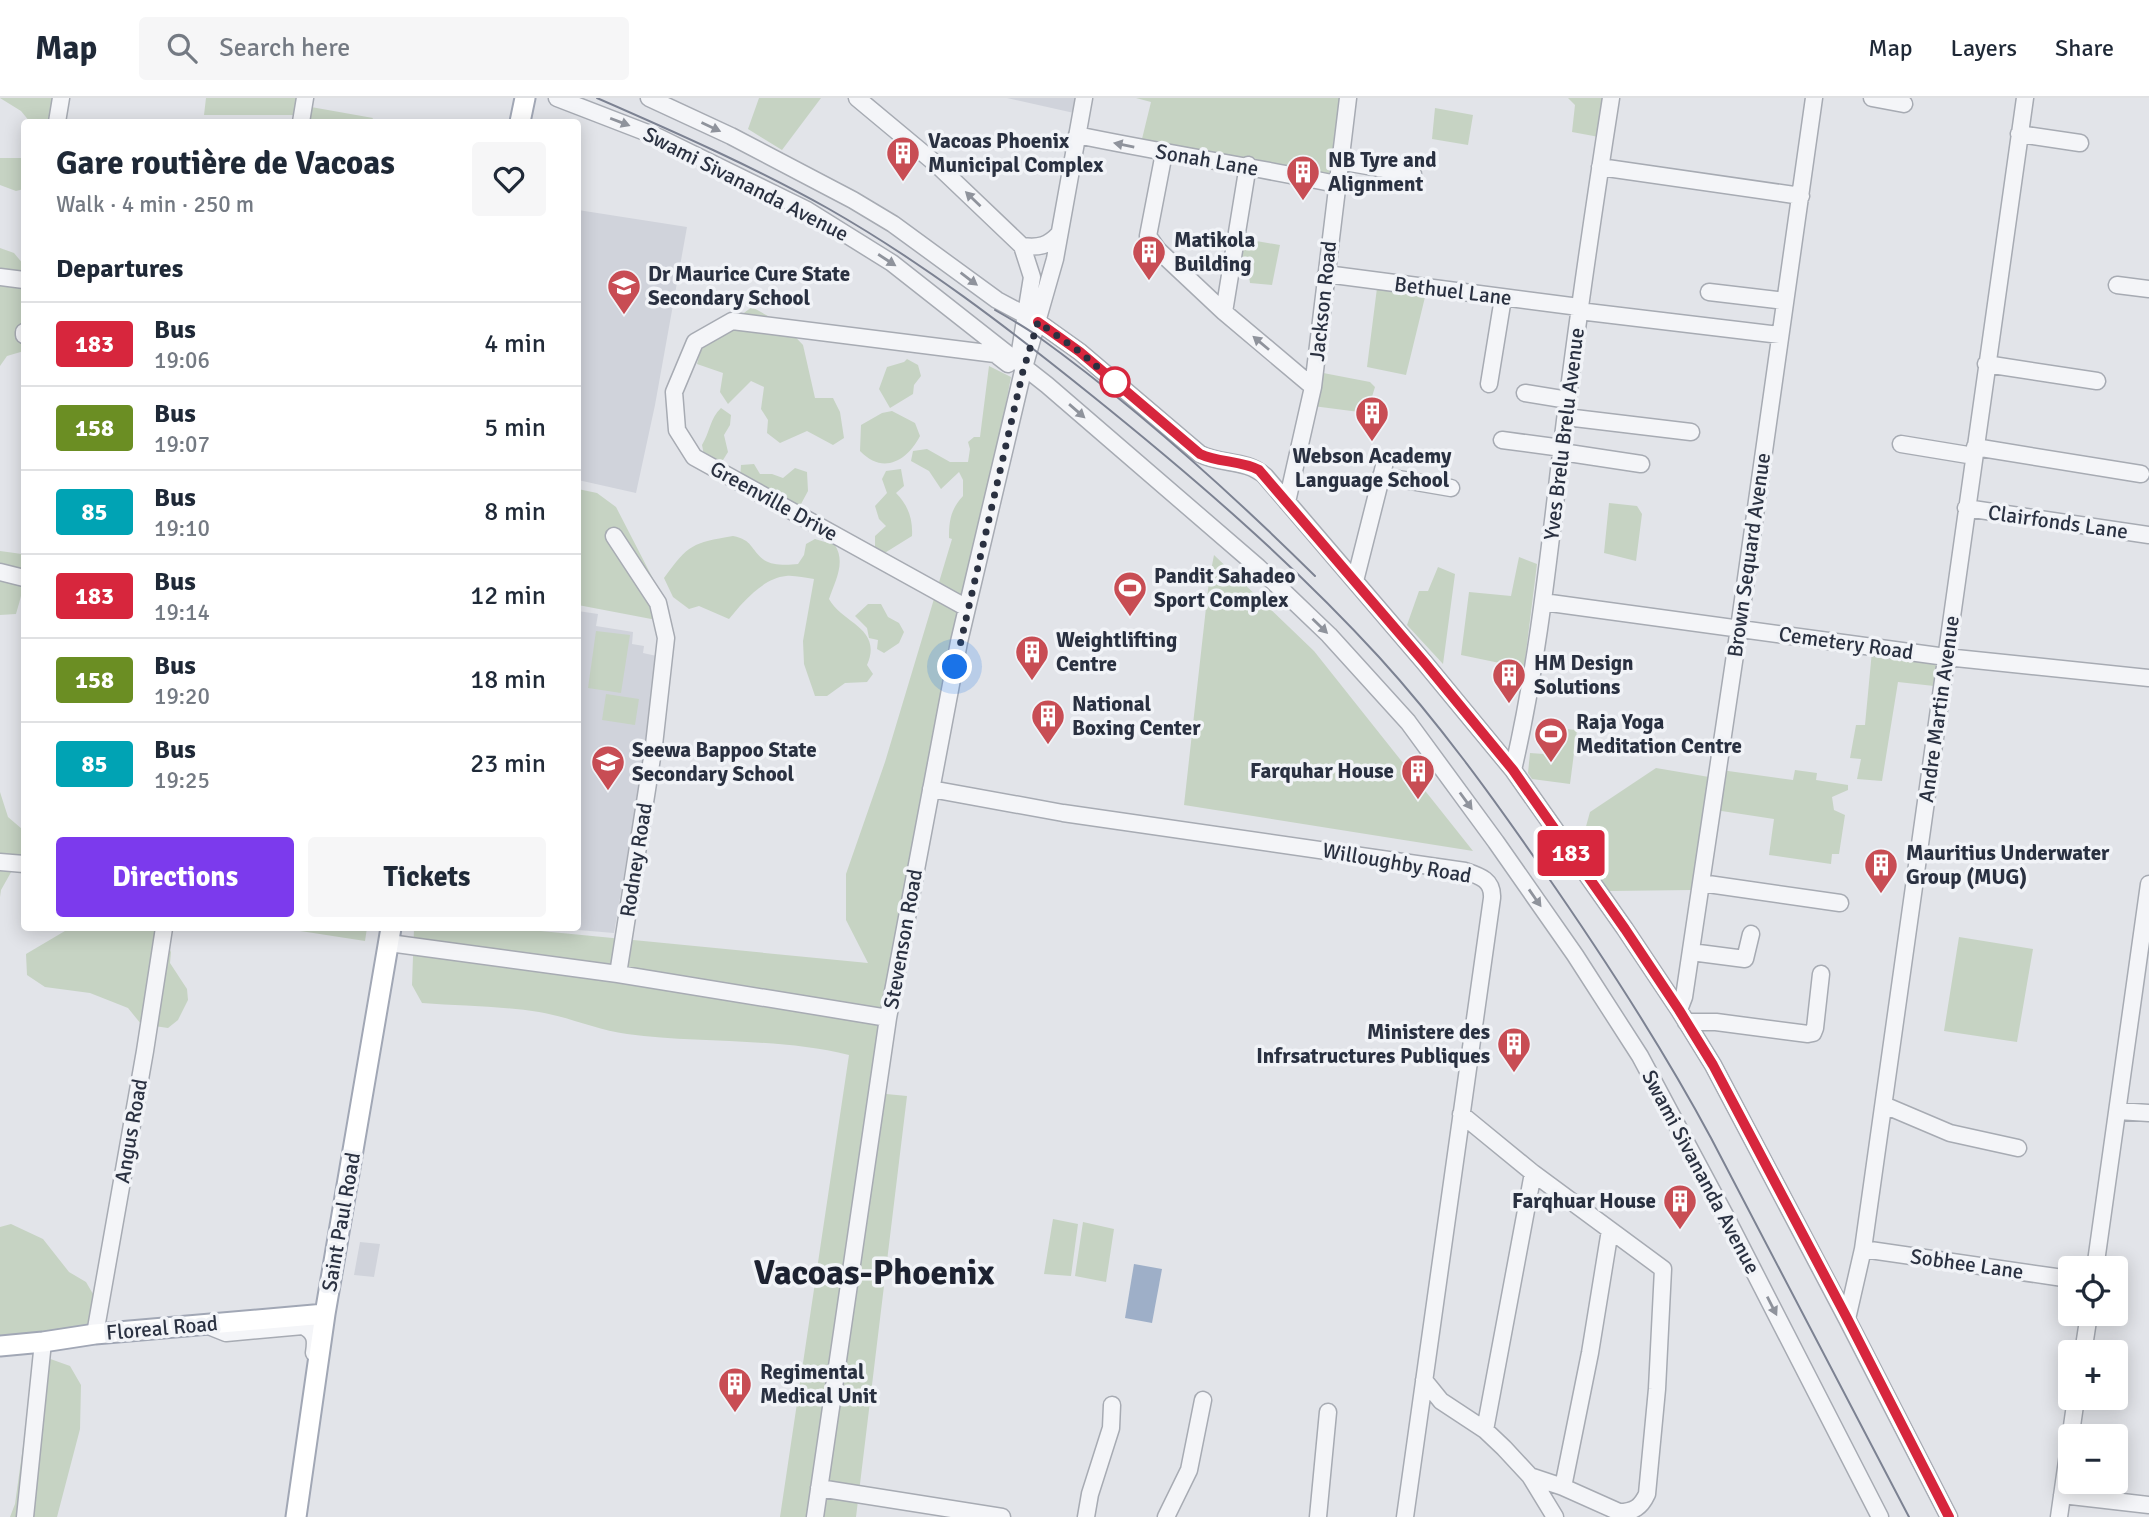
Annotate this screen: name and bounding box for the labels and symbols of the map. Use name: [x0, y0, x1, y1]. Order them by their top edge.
one-way arrow: [610, 117, 631, 128]
street label: Swami Sivananda Avenue: [639, 121, 853, 247]
one-way arrow: [701, 121, 721, 132]
place label: Vacoas Phoenix Municipal Complex: [928, 128, 1104, 178]
building icon: Vacoas Phoenix Municipal Complex: [884, 134, 922, 183]
street label: Sonah Lane: [1153, 138, 1261, 182]
one-way arrow: [1113, 139, 1135, 150]
place label: NB Tyre and Alignment: [1328, 147, 1436, 197]
building icon: NB Tyre and Alignment: [1284, 153, 1322, 202]
one-way arrow: [965, 192, 982, 208]
place label: Matikola Building: [1174, 227, 1255, 277]
building icon: Matikola Building: [1130, 233, 1168, 282]
street label: Jackson Road: [1304, 239, 1342, 363]
one-way arrow: [878, 253, 897, 266]
place label: Dr Maurice Cure State Secondary School: [648, 261, 850, 311]
school or university icon: Dr Maurice Cure State Secondary School: [605, 267, 643, 316]
street label: Bethuel Lane: [1393, 271, 1513, 311]
one-way arrow: [960, 272, 978, 286]
street label: Yves Brelu Brelu Avenue: [1538, 326, 1590, 542]
one-way arrow: [1252, 335, 1270, 351]
unlabelled marker: [1100, 367, 1130, 397]
building icon: Webson Academy Language School: [1353, 394, 1391, 443]
one-way arrow: [1068, 403, 1085, 418]
place label: Webson Academy Language School: [1293, 443, 1452, 493]
street label: Brown Sequard Avenue: [1722, 451, 1776, 659]
street label: Greenville Drive: [706, 455, 842, 547]
street label: Clairfonds Lane: [1986, 499, 2130, 545]
place label: Pandit Sahadeo Sport Complex: [1154, 563, 1295, 613]
sports icon: Pandit Sahadeo Sport Complex: [1111, 569, 1149, 618]
street label: Andre Martin Avenue: [1913, 614, 1965, 804]
one-way arrow: [1311, 618, 1328, 634]
street label: Cemetery Road: [1777, 621, 1915, 665]
place label: Weightlifting Centre: [1056, 627, 1177, 677]
building icon: Weightlifting Centre: [1013, 633, 1051, 682]
your location: [937, 649, 972, 684]
place label: HM Design Solutions: [1534, 650, 1633, 700]
building icon: HM Design Solutions: [1490, 656, 1528, 705]
place label: National Boxing Center: [1072, 691, 1201, 741]
building icon: National Boxing Center: [1029, 697, 1067, 746]
place label: Raja Yoga Meditation Centre: [1576, 709, 1742, 759]
sports icon: Raja Yoga Meditation Centre: [1532, 715, 1570, 764]
place label: Seewa Bappoo State Secondary School: [632, 737, 817, 787]
school or university icon: Seewa Bappoo State Secondary School: [589, 743, 627, 792]
building icon: Farquhar House: [1399, 752, 1437, 801]
place label: Farquhar House: [1250, 758, 1394, 784]
one-way arrow: [1458, 792, 1472, 810]
street label: Rodney Road: [614, 801, 658, 919]
line badge: 183: [1531, 830, 1611, 876]
street label: Willoughby Road: [1320, 837, 1474, 889]
place label: Mauritius Underwater Group (MUG): [1906, 840, 2110, 890]
building icon: Mauritius Underwater Group (MUG): [1862, 846, 1900, 895]
street label: Stevenson Road: [878, 867, 928, 1011]
one-way arrow: [1528, 889, 1542, 907]
place label: Ministere des Infrsatructures Publiques: [1256, 1019, 1490, 1069]
building icon: Ministere des Infrsatructures Publiques: [1495, 1025, 1533, 1074]
street label: Swami Sivananda Avenue: [1636, 1066, 1766, 1278]
street label: Angus Road: [109, 1077, 153, 1185]
street label: Saint Paul Road: [316, 1150, 366, 1294]
building icon: Farqhuar House: [1661, 1182, 1699, 1231]
place label: Farqhuar House: [1512, 1188, 1656, 1214]
street label: Sobhee Lane: [1909, 1243, 2025, 1285]
district label: Vacoas-Phoenix: [754, 1251, 994, 1294]
one-way arrow: [1766, 1296, 1778, 1316]
street label: Floreal Road: [105, 1310, 219, 1346]
place label: Regimental Medical Unit: [760, 1359, 877, 1409]
building icon: Regimental Medical Unit: [716, 1365, 754, 1414]

